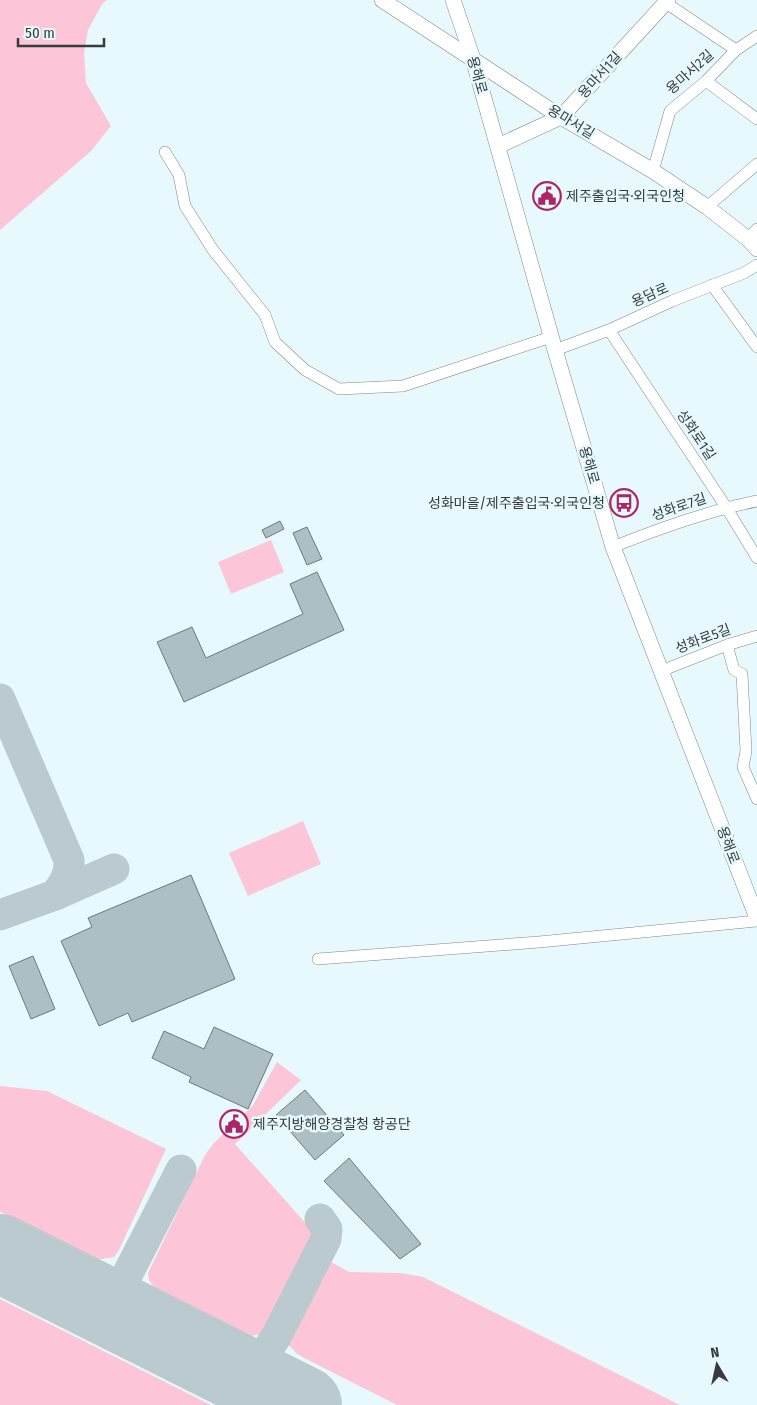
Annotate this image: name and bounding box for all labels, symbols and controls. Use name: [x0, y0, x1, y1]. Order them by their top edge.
scale bar: [18, 15, 104, 47]
text: 50 m: [25, 24, 55, 42]
street label: 용마서2길: [663, 46, 717, 98]
street label: 용마서1길: [575, 48, 625, 102]
street label: 용해로: [464, 54, 491, 96]
street label: 용마서길: [545, 101, 597, 143]
public building icon: 제주출입국·외국인청: [532, 181, 562, 211]
place label: 제주출입국·외국인청: [566, 188, 685, 205]
street label: 용담로: [629, 279, 671, 311]
street label: 성화로1길: [673, 407, 719, 463]
street label: 용해로: [576, 444, 603, 486]
bus stop icon: 성화마을/제주출입국·외국인청: [609, 488, 639, 518]
street label: 성화로7길: [649, 490, 709, 524]
place label: 성화마을/제주출입국·외국인청: [428, 495, 605, 512]
street label: 성화로5길: [673, 621, 733, 657]
street label: 용해로: [713, 824, 743, 866]
public building icon: 제주지방해양경찰청 항공단: [219, 1109, 249, 1139]
place label: 제주지방해양경찰청 항공단: [253, 1116, 411, 1133]
north arrow: [692, 1340, 742, 1390]
text: N: [710, 1344, 721, 1362]

